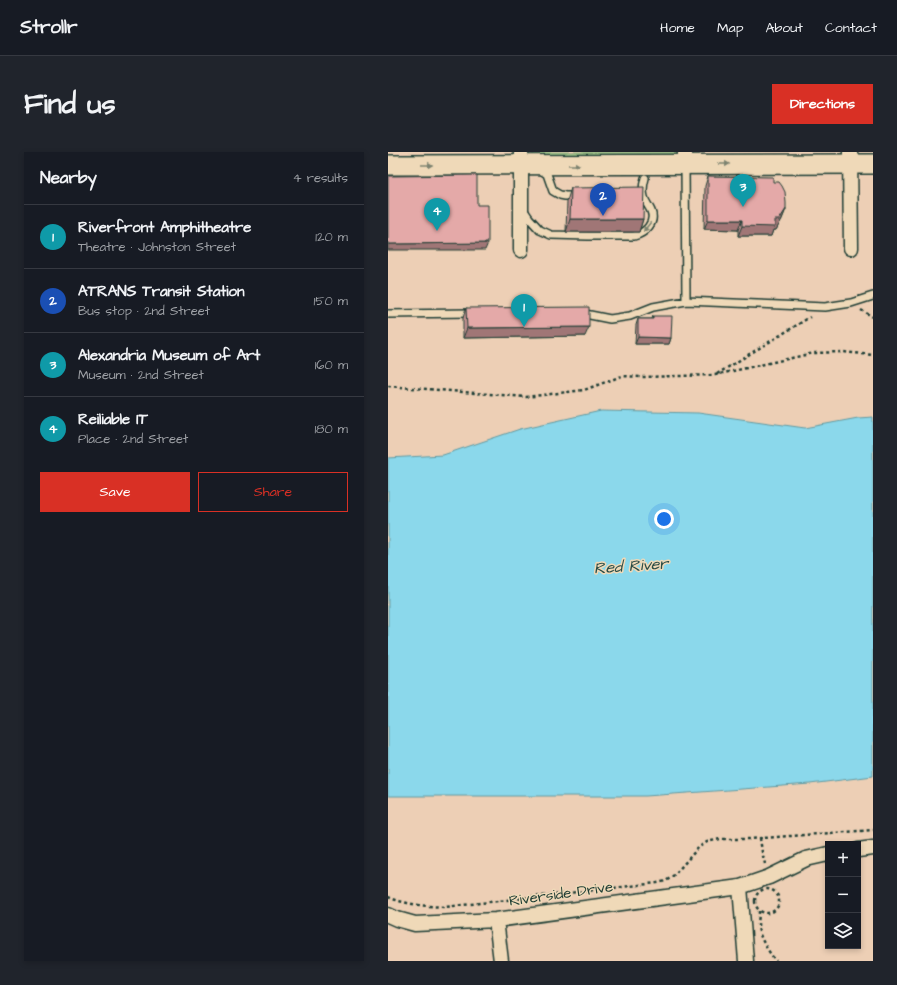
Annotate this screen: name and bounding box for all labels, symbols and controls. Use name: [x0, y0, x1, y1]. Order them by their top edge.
text: Strollr: [20, 14, 78, 41]
text: Home: [660, 18, 695, 38]
text: Map: [717, 18, 743, 38]
text: About: [765, 18, 803, 38]
text: Contact: [825, 18, 877, 38]
button: Directions: [772, 84, 873, 124]
text: Find us: [24, 85, 115, 124]
one-way arrow: [718, 161, 731, 167]
one-way arrow: [421, 162, 434, 168]
one-way arrow: [568, 162, 581, 168]
text: Nearby: [40, 166, 97, 190]
text: 4 results: [293, 169, 348, 187]
pin: 3: [730, 174, 756, 207]
pin: 2: [590, 183, 616, 216]
pin: 4: [424, 198, 450, 231]
text: Riverfront Amphitheatre: [78, 217, 251, 238]
one-way arrow: [643, 222, 651, 233]
text: 1: [52, 228, 54, 246]
text: 120 m: [315, 228, 348, 246]
text: Theatre · Johnston Street: [78, 238, 236, 256]
text: ATRANS Transit Station: [78, 281, 245, 302]
text: 2: [49, 292, 57, 310]
text: 150 m: [314, 292, 348, 310]
pin: 1: [511, 294, 537, 327]
text: Bus stop · 2nd Street: [78, 302, 210, 320]
text: Alexandria Museum of Art: [78, 345, 260, 366]
text: 3: [50, 356, 56, 374]
text: 160 m: [315, 356, 348, 374]
text: Museum · 2nd Street: [78, 366, 204, 384]
text: Reiliable IT: [78, 409, 148, 430]
text: 4: [49, 420, 57, 438]
text: 180 m: [314, 420, 348, 438]
text: Place · 2nd Street: [78, 430, 188, 448]
button: Save: [40, 472, 190, 512]
button: Share: [198, 472, 348, 512]
your location: [654, 509, 674, 529]
water label: Red River: [593, 552, 671, 580]
map controls: [825, 841, 861, 949]
button: +: [825, 841, 861, 877]
street label: Riverside Drive: [508, 876, 614, 912]
button: −: [825, 877, 861, 913]
button: layers: [825, 913, 861, 949]

